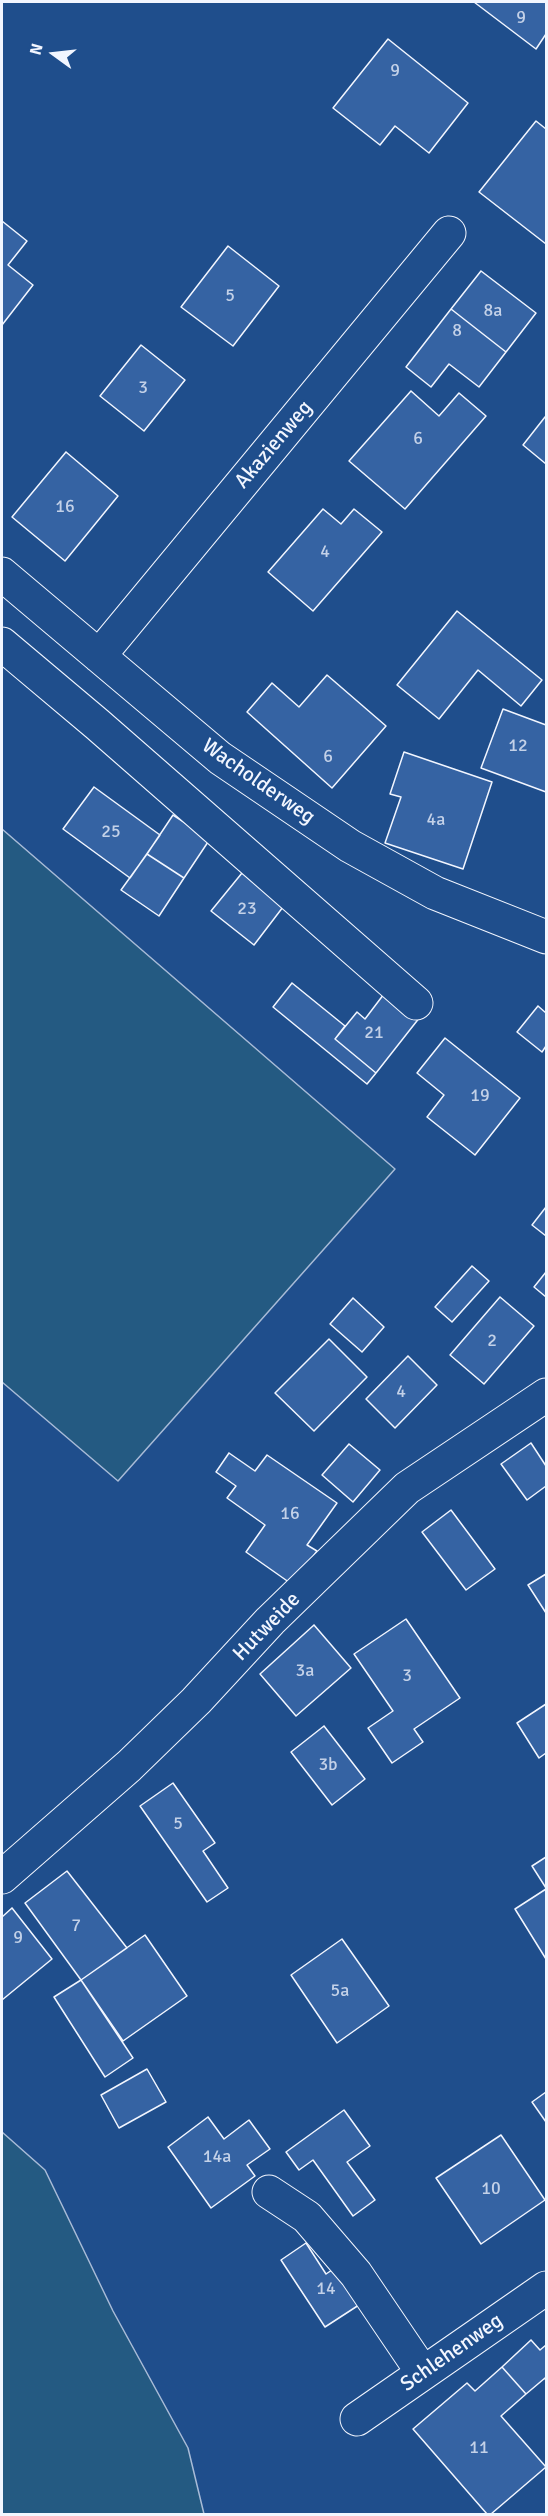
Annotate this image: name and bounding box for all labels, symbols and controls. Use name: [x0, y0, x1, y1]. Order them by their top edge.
house number: 9: [516, 7, 526, 29]
north arrow: [24, 24, 84, 84]
text: N: [26, 41, 48, 57]
house number: 9: [390, 60, 400, 82]
house number: 5: [225, 285, 235, 307]
house number: 8a: [484, 300, 502, 322]
house number: 8: [452, 320, 462, 342]
house number: 3: [138, 377, 148, 399]
street label: Akazienweg: [230, 396, 318, 494]
house number: 6: [413, 428, 423, 450]
house number: 16: [55, 496, 75, 518]
house number: 4: [320, 541, 330, 563]
street label: Wacholderweg: [197, 734, 319, 830]
house number: 12: [508, 735, 528, 757]
house number: 6: [323, 746, 333, 768]
house number: 4a: [427, 809, 445, 831]
house number: 25: [101, 821, 121, 843]
house number: 23: [237, 898, 257, 920]
house number: 21: [364, 1022, 384, 1044]
house number: 19: [470, 1085, 490, 1107]
house number: 2: [487, 1330, 497, 1352]
house number: 4: [396, 1381, 406, 1403]
house number: 16: [280, 1503, 300, 1525]
street label: Hutweide: [228, 1587, 306, 1667]
house number: 3a: [296, 1660, 314, 1682]
house number: 3: [402, 1665, 412, 1687]
house number: 3b: [318, 1754, 338, 1776]
house number: 5: [173, 1813, 183, 1835]
house number: 7: [71, 1915, 81, 1937]
house number: 9: [13, 1927, 23, 1949]
house number: 5a: [331, 1980, 349, 2002]
house number: 14a: [203, 2146, 231, 2168]
house number: 10: [481, 2178, 501, 2200]
house number: 14: [316, 2278, 336, 2300]
street label: Schlehenweg: [396, 2309, 508, 2397]
house number: 11: [469, 2437, 489, 2459]

